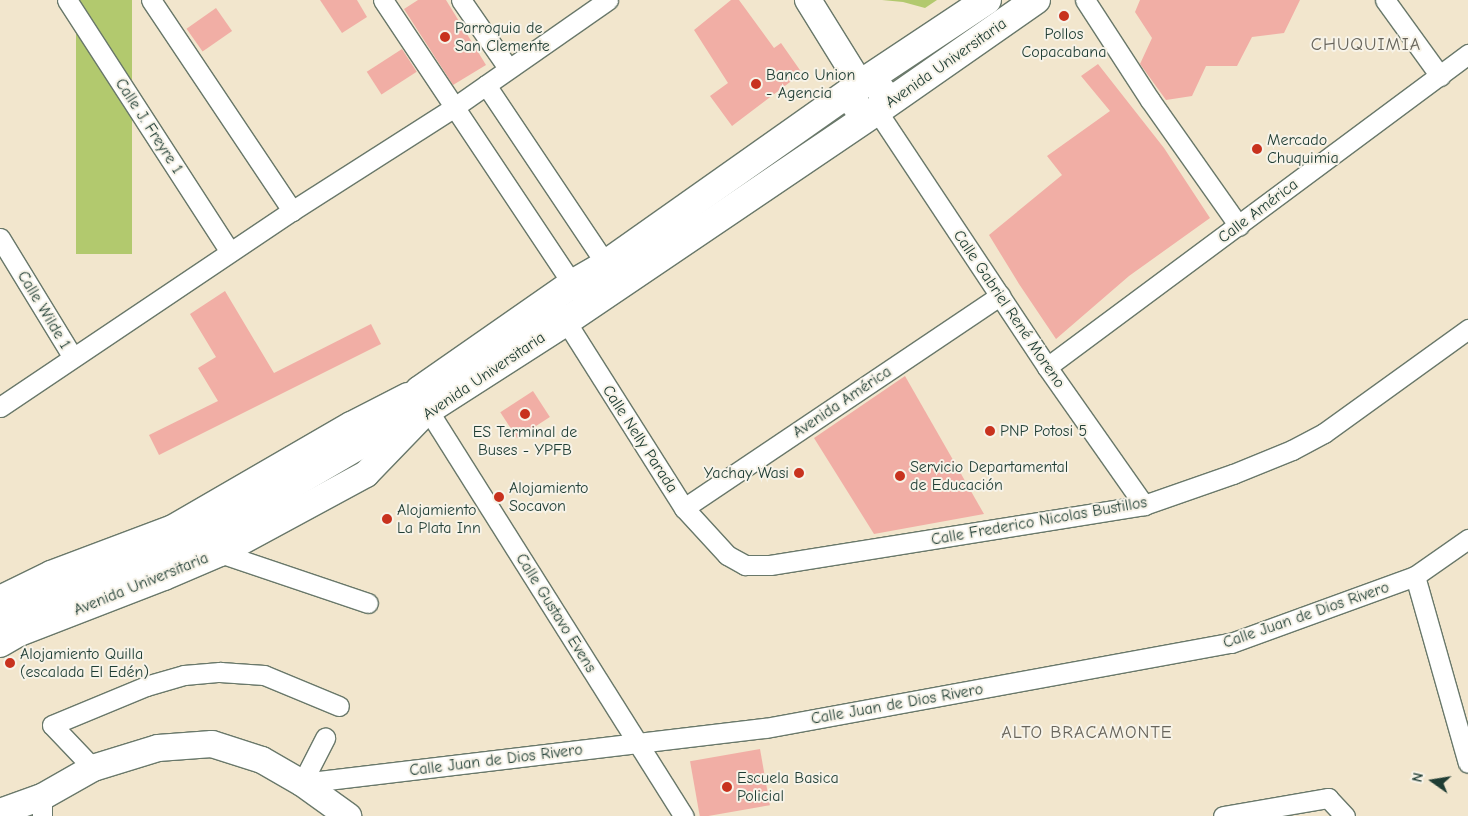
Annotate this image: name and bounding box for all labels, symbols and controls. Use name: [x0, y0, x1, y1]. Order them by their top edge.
marker: Pollos Copacabana: [1058, 10, 1070, 22]
street label: Avenida Universitaria: [882, 14, 1010, 112]
place label: Parroquia de San Clemente: [455, 18, 550, 56]
place label: Pollos Copacabana: [1022, 24, 1106, 62]
marker: Parroquia de San Clemente: [439, 31, 451, 43]
district label: CHUQUIMIA: [1310, 34, 1422, 56]
place label: Banco Union - Agencia: [766, 65, 855, 103]
street label: Calle J. Freyre 1: [111, 75, 187, 177]
marker: Banco Union - Agencia: [750, 78, 762, 90]
place label: Mercado Chuquimia: [1267, 130, 1339, 168]
marker: Mercado Chuquimia: [1251, 143, 1263, 155]
street label: Calle América: [1214, 175, 1302, 247]
street label: Calle Gabriel René Moreno: [949, 226, 1069, 392]
street label: Calle Wilde 1: [13, 267, 75, 353]
street label: Avenida Universitaria: [419, 328, 549, 424]
street label: Avenida América: [789, 362, 895, 442]
street label: Calle Nelly Parada: [598, 382, 682, 496]
marker: ES Terminal de Buses - YPFB: [519, 408, 531, 420]
place label: PNP Potosi 5: [1000, 421, 1087, 441]
place label: ES Terminal de Buses - YPFB: [473, 422, 577, 460]
marker: PNP Potosi 5: [984, 425, 996, 437]
place label: Servicio Departamental de Educación: [910, 457, 1068, 495]
place label: Yachay Wasi: [704, 463, 789, 483]
marker: Yachay Wasi: [793, 467, 805, 479]
marker: Servicio Departamental de Educación: [894, 470, 906, 482]
place label: Alojamiento Socavon: [509, 478, 589, 516]
marker: Alojamiento Socavon: [493, 491, 505, 503]
street label: Calle Frederico Nicolas Bustillos: [930, 493, 1148, 549]
place label: Alojamiento La Plata Inn: [397, 500, 481, 538]
marker: Alojamiento La Plata Inn: [381, 513, 393, 525]
street label: Avenida Universitaria: [71, 548, 211, 620]
street label: Calle Gustavo Evens: [512, 550, 600, 676]
street label: Calle Juan de Dios Rivero: [1220, 578, 1392, 652]
place label: Alojamiento Quilla (escalada El Edén): [20, 644, 149, 682]
marker: Alojamiento Quilla (escalada El Edén): [4, 657, 16, 669]
street label: Calle Juan de Dios Rivero: [809, 679, 985, 729]
district label: ALTO BRACAMONTE: [999, 722, 1175, 744]
street label: Calle Juan de Dios Rivero: [408, 740, 584, 780]
north arrow: [1408, 756, 1458, 806]
place label: Escuela Basica Policial: [737, 768, 839, 806]
text: N: [1409, 771, 1427, 784]
marker: Escuela Basica Policial: [721, 781, 733, 793]

